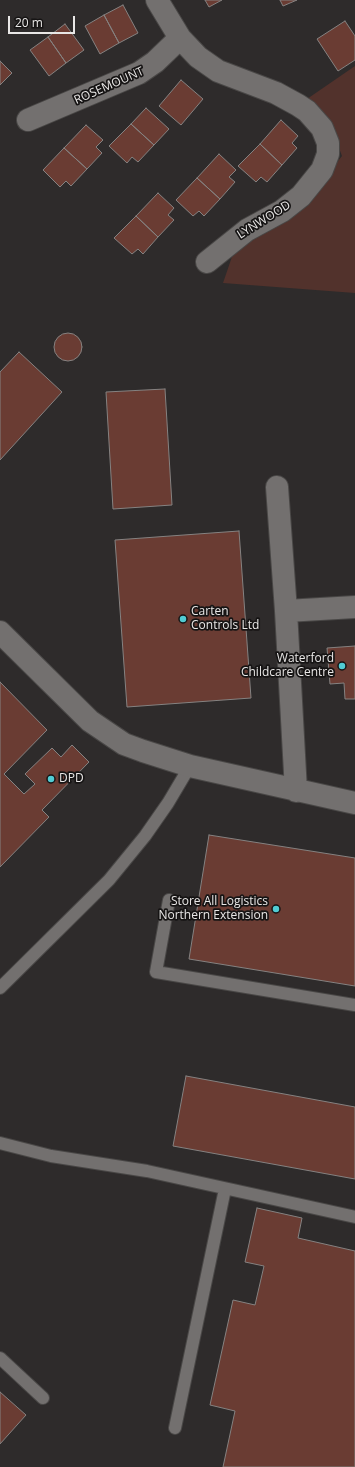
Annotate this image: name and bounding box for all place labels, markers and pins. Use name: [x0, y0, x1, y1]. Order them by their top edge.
place label: Carten Controls Ltd: [191, 605, 259, 633]
marker: Carten Controls Ltd: [178, 614, 188, 624]
place label: Waterford Childcare Centre: [241, 652, 334, 680]
marker: Waterford Childcare Centre: [337, 661, 347, 671]
place label: DPD: [59, 772, 84, 786]
marker: DPD: [46, 774, 56, 784]
place label: Store All Logistics Northern Extension: [158, 895, 268, 923]
marker: Store All Logistics Northern Extension: [271, 904, 281, 914]

